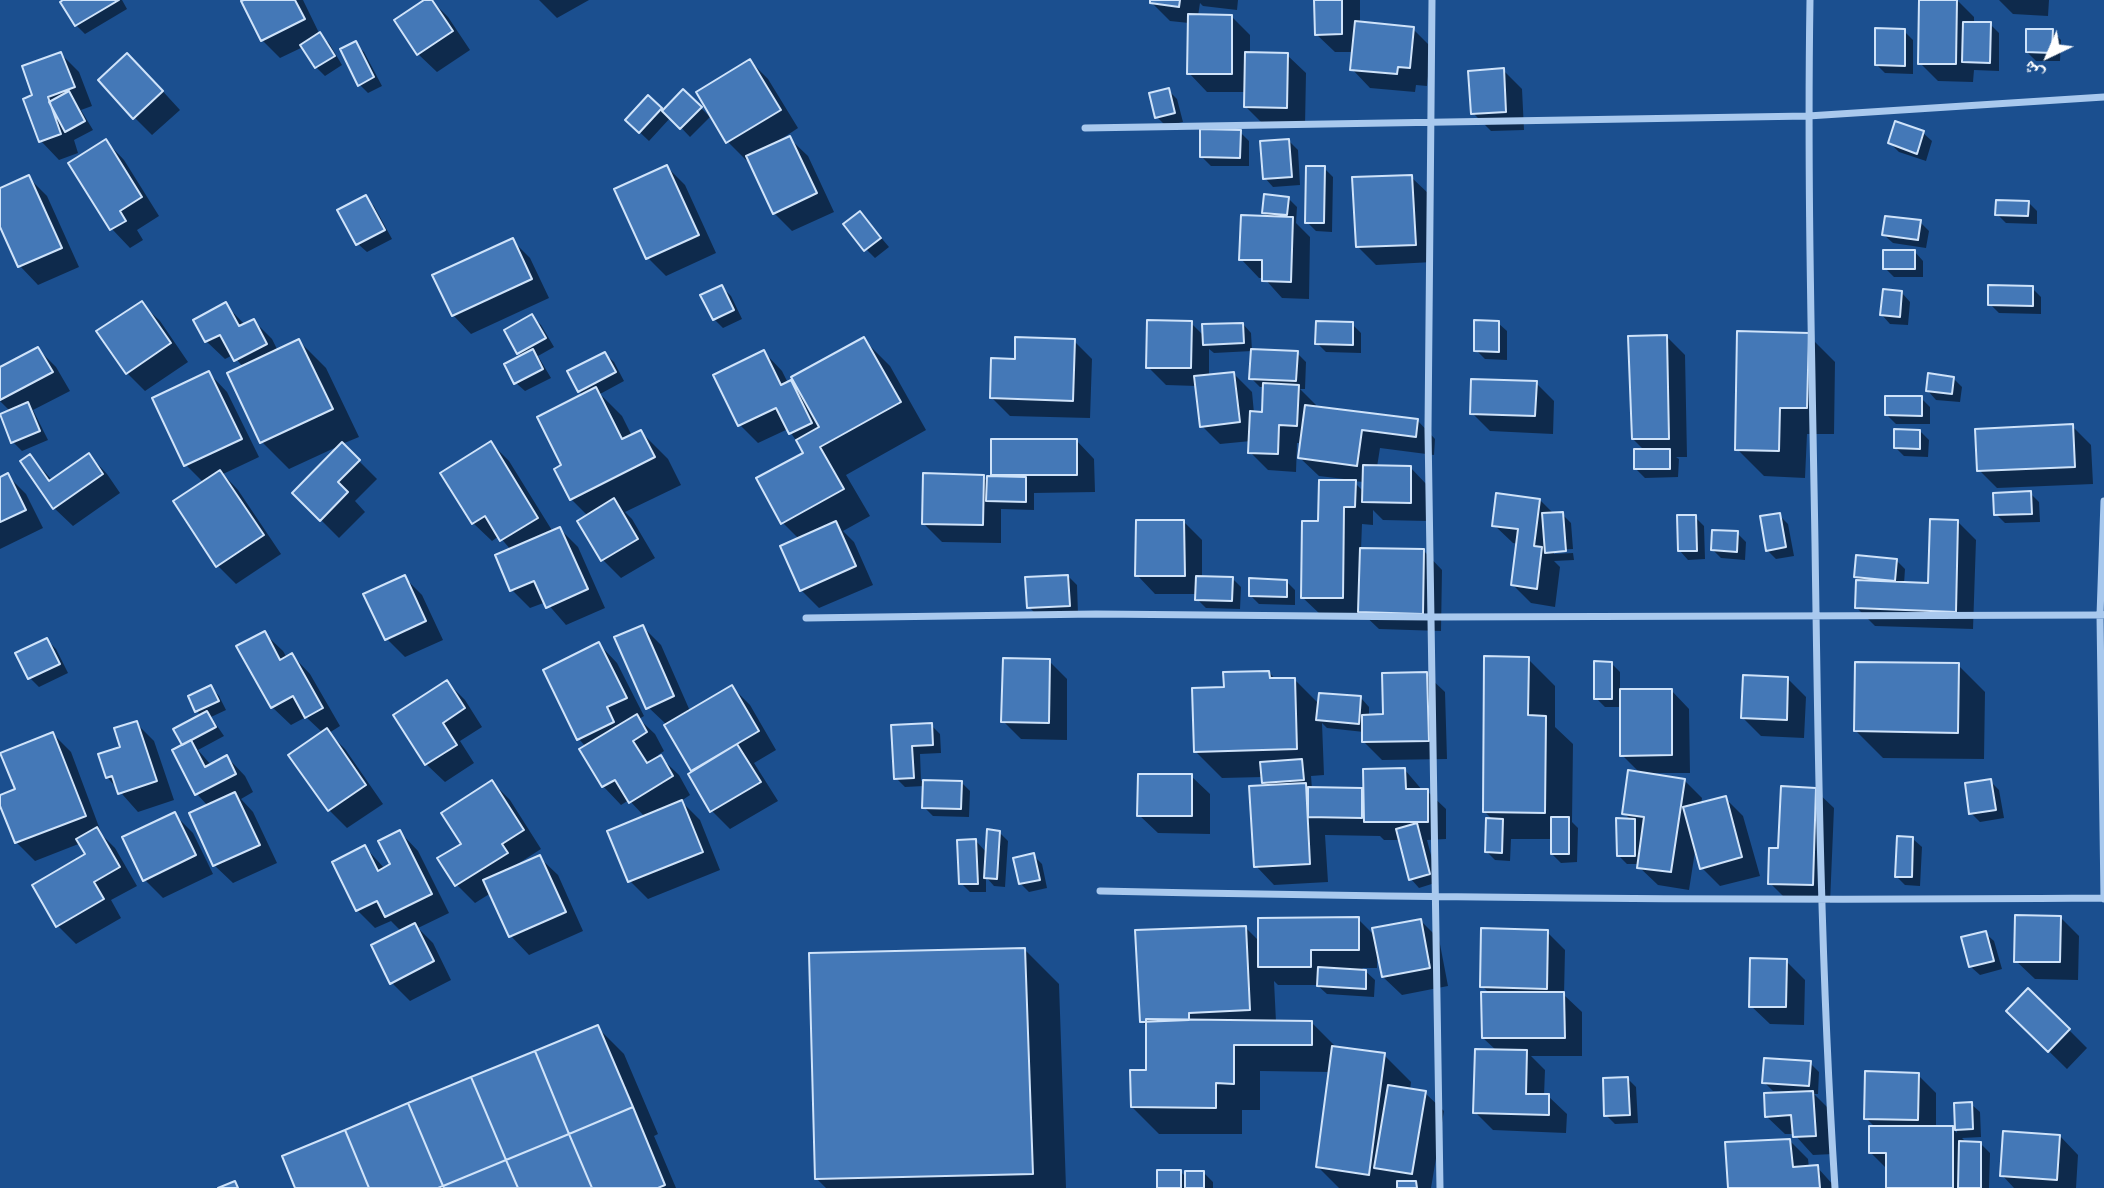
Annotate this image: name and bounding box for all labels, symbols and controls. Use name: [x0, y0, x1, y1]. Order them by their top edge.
north arrow: [2013, 21, 2083, 91]
text: ش: [2019, 57, 2048, 86]

